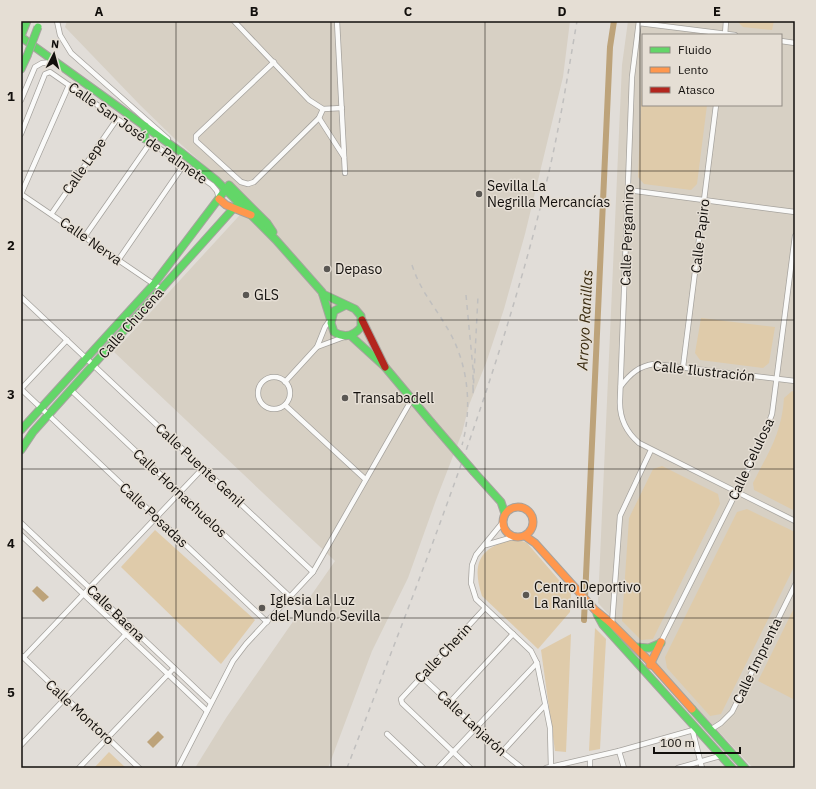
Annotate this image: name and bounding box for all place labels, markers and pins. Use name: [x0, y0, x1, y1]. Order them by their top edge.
place label: Sevilla La Negrilla Mercancías: [487, 177, 611, 211]
marker: Sevilla La Negrilla Mercancías: [474, 189, 484, 199]
place label: Depaso: [335, 260, 382, 278]
marker: Depaso: [322, 264, 332, 274]
place label: GLS: [254, 286, 279, 304]
marker: GLS: [241, 290, 251, 300]
place label: Transabadell: [353, 389, 434, 407]
marker: Transabadell: [340, 393, 350, 403]
place label: Centro Deportivo La Ranilla: [534, 578, 641, 612]
marker: Centro Deportivo La Ranilla: [521, 590, 531, 600]
place label: Iglesia La Luz del Mundo Sevilla: [270, 591, 381, 625]
marker: Iglesia La Luz del Mundo Sevilla: [257, 603, 267, 613]

